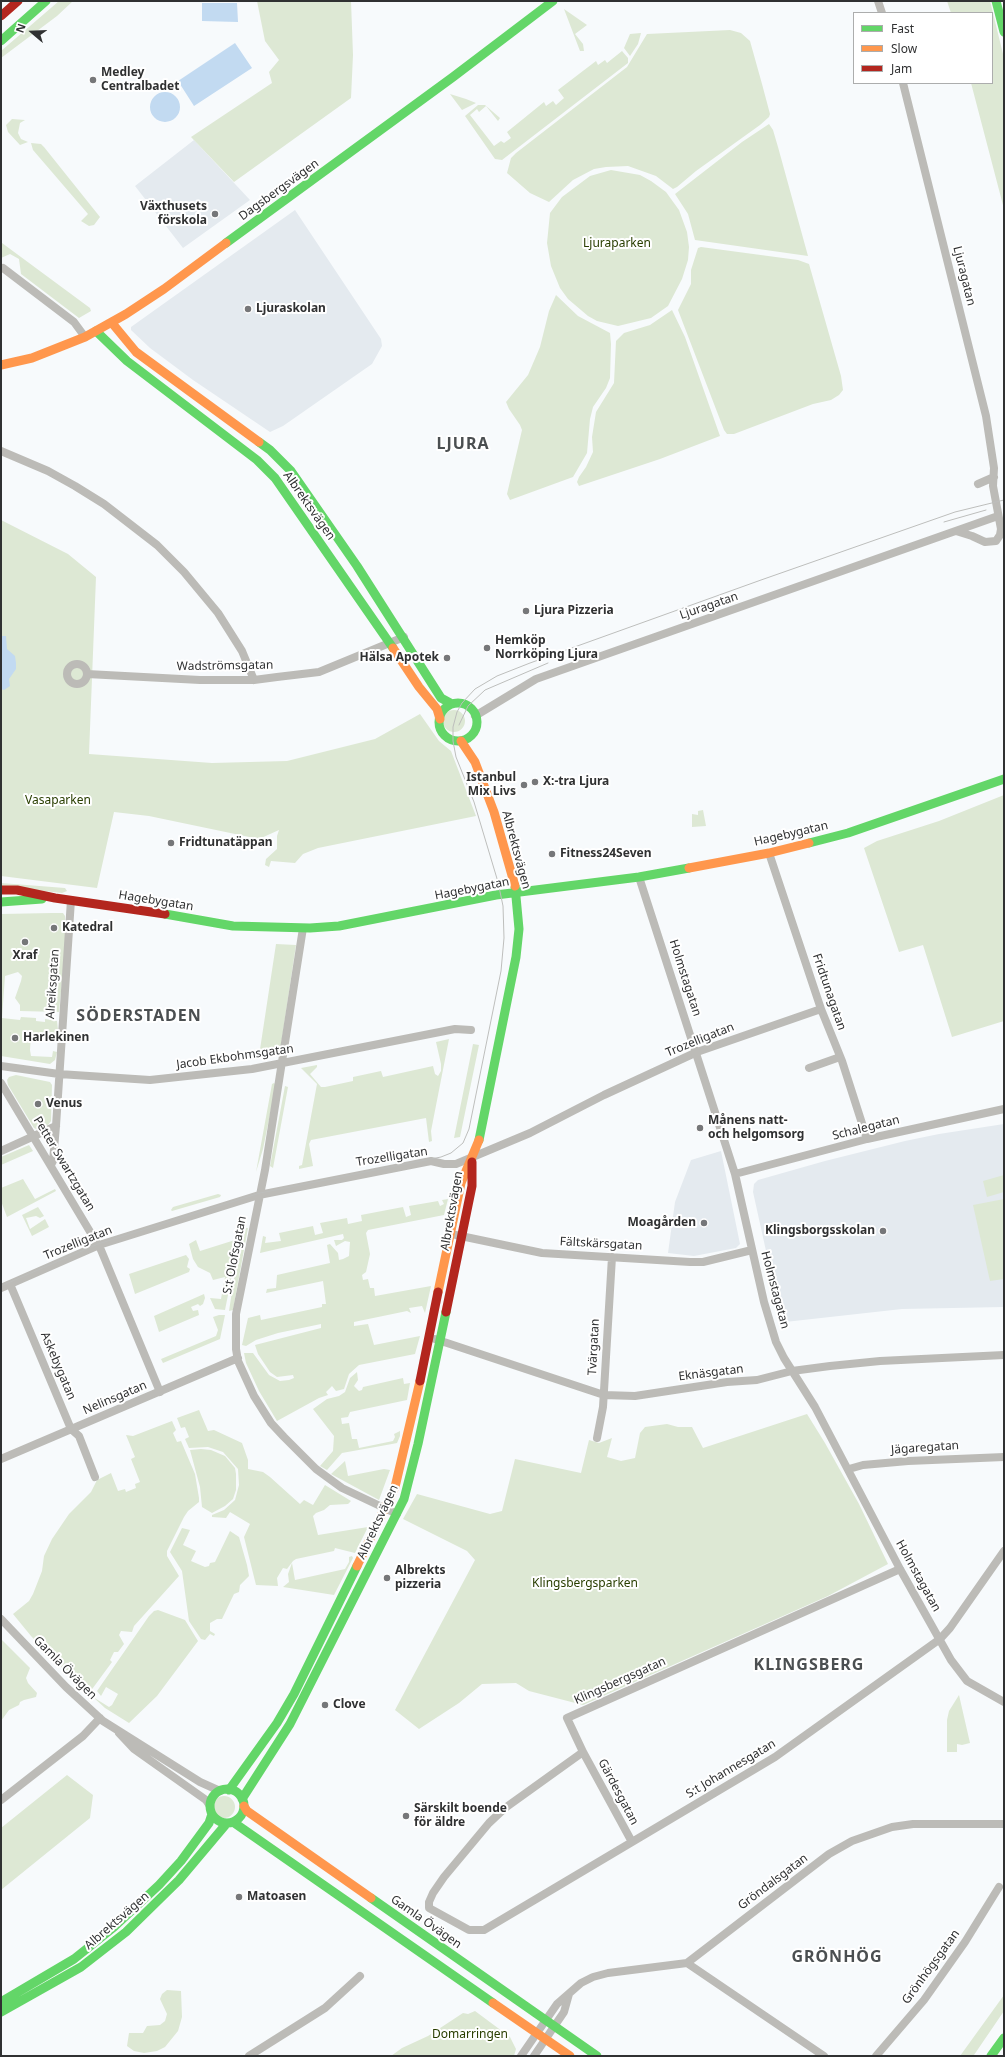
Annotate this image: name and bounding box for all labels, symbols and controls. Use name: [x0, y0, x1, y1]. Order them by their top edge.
north arrow: [12, 12, 52, 52]
legend: [853, 12, 993, 84]
text: Fast: [891, 20, 914, 37]
text: N: [12, 21, 29, 35]
text: Slow: [891, 40, 917, 57]
text: Jam: [891, 60, 912, 77]
place label: Medley Centralbadet: [101, 66, 179, 94]
marker: Medley Centralbadet: [88, 75, 98, 85]
street label: Dagsbergsvägen: [236, 156, 322, 224]
place label: Växthusets förskola: [140, 200, 207, 228]
marker: Växthusets förskola: [210, 209, 220, 219]
park label: Ljuraparken: [583, 237, 651, 251]
street label: Ljuragatan: [950, 245, 978, 307]
place label: Ljuraskolan: [256, 302, 326, 316]
marker: Ljuraskolan: [243, 304, 253, 314]
district label: LJURA: [437, 434, 489, 454]
street label: Albrektsvägen: [280, 469, 338, 543]
street label: Ljuragatan: [678, 589, 740, 623]
place label: Ljura Pizzeria: [534, 604, 614, 618]
marker: Ljura Pizzeria: [521, 606, 531, 616]
place label: Hemköp Norrköping Ljura: [495, 634, 598, 662]
marker: Hemköp Norrköping Ljura: [482, 643, 492, 653]
place label: Hälsa Apotek: [360, 651, 439, 665]
marker: Hälsa Apotek: [442, 653, 452, 663]
street label: Wadströmsgatan: [177, 658, 273, 674]
place label: Istanbul Mix Livs: [466, 771, 516, 799]
place label: X:-tra Ljura: [543, 775, 609, 789]
marker: X:-tra Ljura: [530, 777, 540, 787]
marker: Istanbul Mix Livs: [519, 780, 529, 790]
park label: Vasaparken: [25, 794, 91, 808]
street label: Albrektsvägen: [499, 809, 533, 891]
street label: Hagebygatan: [753, 818, 829, 850]
place label: Fridtunatäppan: [179, 836, 273, 850]
marker: Fridtunatäppan: [166, 838, 176, 848]
place label: Fitness24Seven: [560, 847, 651, 861]
marker: Fitness24Seven: [547, 849, 557, 859]
street label: Hagebygatan: [434, 875, 510, 903]
street label: Hagebygatan: [118, 888, 194, 914]
place label: Katedral: [62, 921, 113, 935]
marker: Katedral: [49, 923, 59, 933]
marker: Xraf: [20, 937, 30, 947]
street label: Holmstagatan: [666, 938, 704, 1018]
place label: Xraf: [13, 949, 37, 963]
street label: Alreiksgatan: [43, 949, 63, 1019]
street label: Fridtunagatan: [809, 952, 849, 1032]
district label: SÖDERSTADEN: [76, 1006, 202, 1026]
street label: Trozelligatan: [664, 1020, 736, 1060]
place label: Harlekinen: [23, 1031, 89, 1045]
marker: Harlekinen: [10, 1033, 20, 1043]
street label: Jacob Ekbohmsgatan: [175, 1042, 295, 1072]
place label: Venus: [46, 1097, 82, 1111]
marker: Venus: [33, 1099, 43, 1109]
street label: Schalegatan: [831, 1113, 901, 1143]
street label: Petter Swartzgatan: [30, 1114, 98, 1214]
place label: Månens natt- och helgomsorg: [708, 1114, 804, 1142]
marker: Månens natt- och helgomsorg: [695, 1123, 705, 1133]
street label: Trozelligatan: [355, 1144, 429, 1170]
street label: Albrektsvägen: [438, 1170, 466, 1252]
street label: S:t Olofsgatan: [220, 1215, 250, 1295]
place label: Moagården: [628, 1216, 696, 1230]
marker: Moagården: [699, 1218, 709, 1228]
street label: Trozelligatan: [42, 1223, 114, 1263]
place label: Klingsborgsskolan: [765, 1224, 875, 1238]
marker: Klingsborgsskolan: [878, 1226, 888, 1236]
street label: Fältskärsgatan: [559, 1235, 643, 1253]
street label: Holmstagatan: [758, 1250, 792, 1330]
street label: Tvärgatan: [585, 1318, 603, 1376]
street label: Askebygatan: [37, 1330, 79, 1402]
street label: Eknäsgatan: [678, 1362, 744, 1384]
street label: Nelinsgatan: [81, 1378, 149, 1418]
street label: Jägaregatan: [890, 1438, 960, 1458]
street label: Albrektsvägen: [354, 1482, 402, 1562]
street label: Holmstagatan: [892, 1538, 944, 1614]
place label: Albrekts pizzeria: [395, 1564, 445, 1592]
marker: Albrekts pizzeria: [382, 1573, 392, 1583]
park label: Klingsbergsparken: [532, 1577, 638, 1591]
street label: Gamla Övägen: [30, 1633, 100, 1703]
street label: Klingsbergsgatan: [572, 1654, 668, 1708]
district label: KLINGSBERG: [754, 1655, 864, 1675]
place label: Clove: [333, 1698, 366, 1712]
marker: Clove: [320, 1700, 330, 1710]
street label: S:t Johannesgatan: [684, 1737, 778, 1801]
street label: Gärdesgatan: [595, 1757, 641, 1827]
place label: Särskilt boende för äldre: [414, 1802, 507, 1830]
marker: Särskilt boende för äldre: [401, 1811, 411, 1821]
street label: Gröndalsgatan: [735, 1851, 811, 1913]
street label: Albrektsvägen: [82, 1889, 152, 1953]
place label: Matoasen: [247, 1890, 306, 1904]
marker: Matoasen: [234, 1892, 244, 1902]
street label: Gamla Övägen: [388, 1892, 464, 1952]
street label: Grönhögsgatan: [899, 1927, 963, 2007]
district label: GRÖNHÖG: [791, 1947, 883, 1967]
park label: Domarringen: [432, 2028, 508, 2042]

